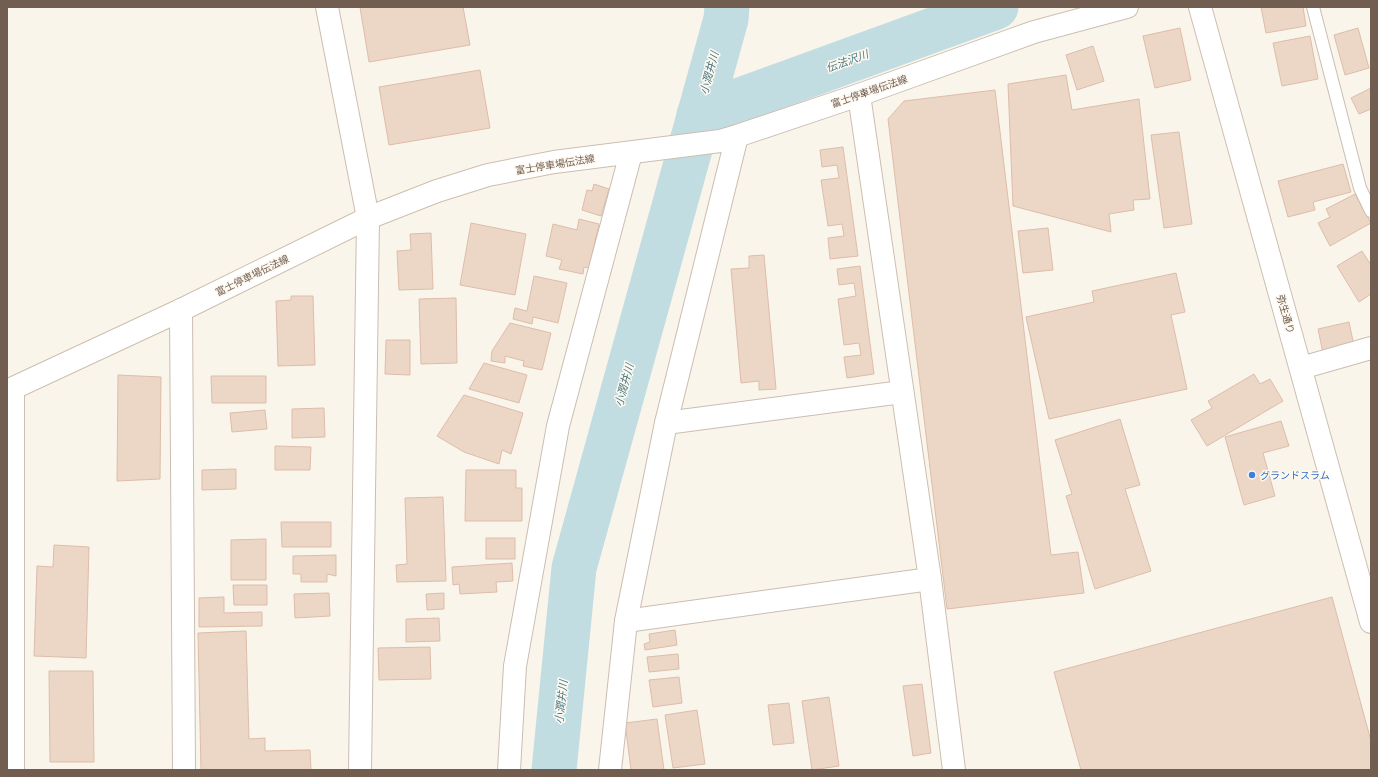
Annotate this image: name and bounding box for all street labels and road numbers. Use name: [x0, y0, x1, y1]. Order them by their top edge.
street label: 富士停車場伝法線: [829, 72, 909, 110]
street label: 富士停車場伝法線: [515, 152, 595, 176]
street label: 富士停車場伝法線: [213, 252, 291, 298]
street label: 弥生通り: [1275, 293, 1297, 335]

